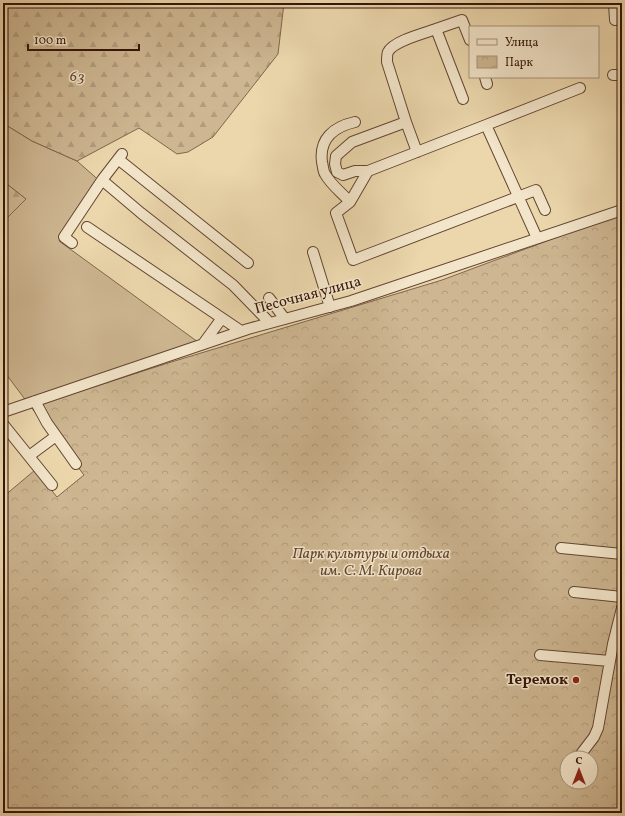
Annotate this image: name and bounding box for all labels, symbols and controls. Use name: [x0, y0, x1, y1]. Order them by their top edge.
scale bar: [28, 26, 139, 52]
legend: [469, 26, 599, 78]
text: 100 m: [34, 33, 67, 49]
text: Улица: [505, 35, 538, 51]
text: Парк: [505, 55, 533, 71]
park label: 63: [69, 67, 85, 88]
street label: Песочная улица: [252, 272, 364, 320]
park label: Парк культуры и отдыха им. С. М. Кирова: [292, 544, 450, 582]
place label: Теремок: [506, 670, 568, 691]
marker: Теремок: [571, 675, 581, 685]
north arrow: [559, 750, 599, 790]
text: С: [575, 754, 583, 769]

